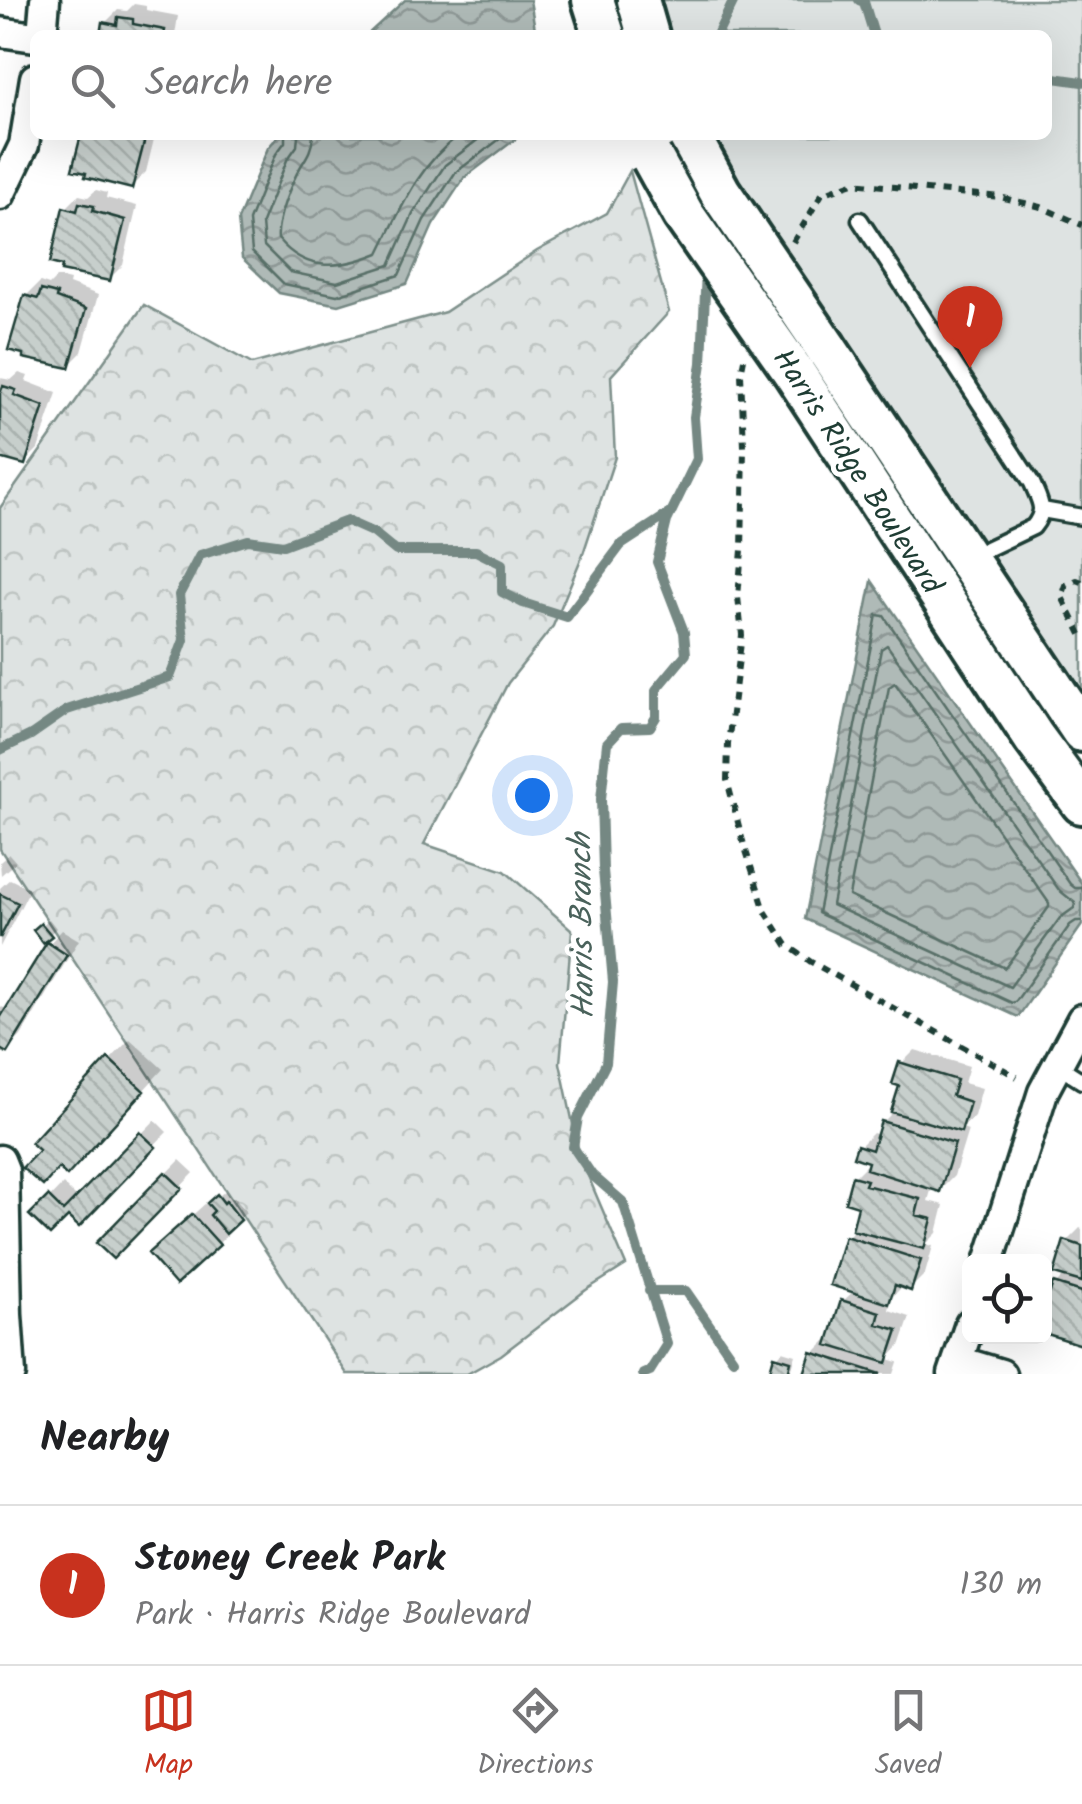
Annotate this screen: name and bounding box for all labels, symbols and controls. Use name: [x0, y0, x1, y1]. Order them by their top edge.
search box: [30, 30, 1052, 140]
text: Search here: [145, 55, 332, 115]
icon: search: [65, 58, 120, 113]
pin: 1: [938, 286, 1002, 368]
street label: Harris Ridge Boulevard: [759, 340, 955, 606]
your location: [507, 770, 558, 821]
water label: Harris Branch: [556, 830, 611, 1019]
map controls: [962, 1254, 1052, 1344]
button: locate: [962, 1254, 1052, 1344]
text: Nearby: [40, 1406, 169, 1473]
text: Stoney Creek Park: [135, 1530, 445, 1590]
text: 1: [68, 1560, 77, 1611]
text: 130 m: [959, 1560, 1042, 1611]
text: Park · Harris Ridge Boulevard: [135, 1590, 530, 1641]
tab: Map: [141, 1683, 196, 1788]
tab: Directions: [477, 1683, 593, 1788]
tab: Saved: [875, 1683, 941, 1788]

